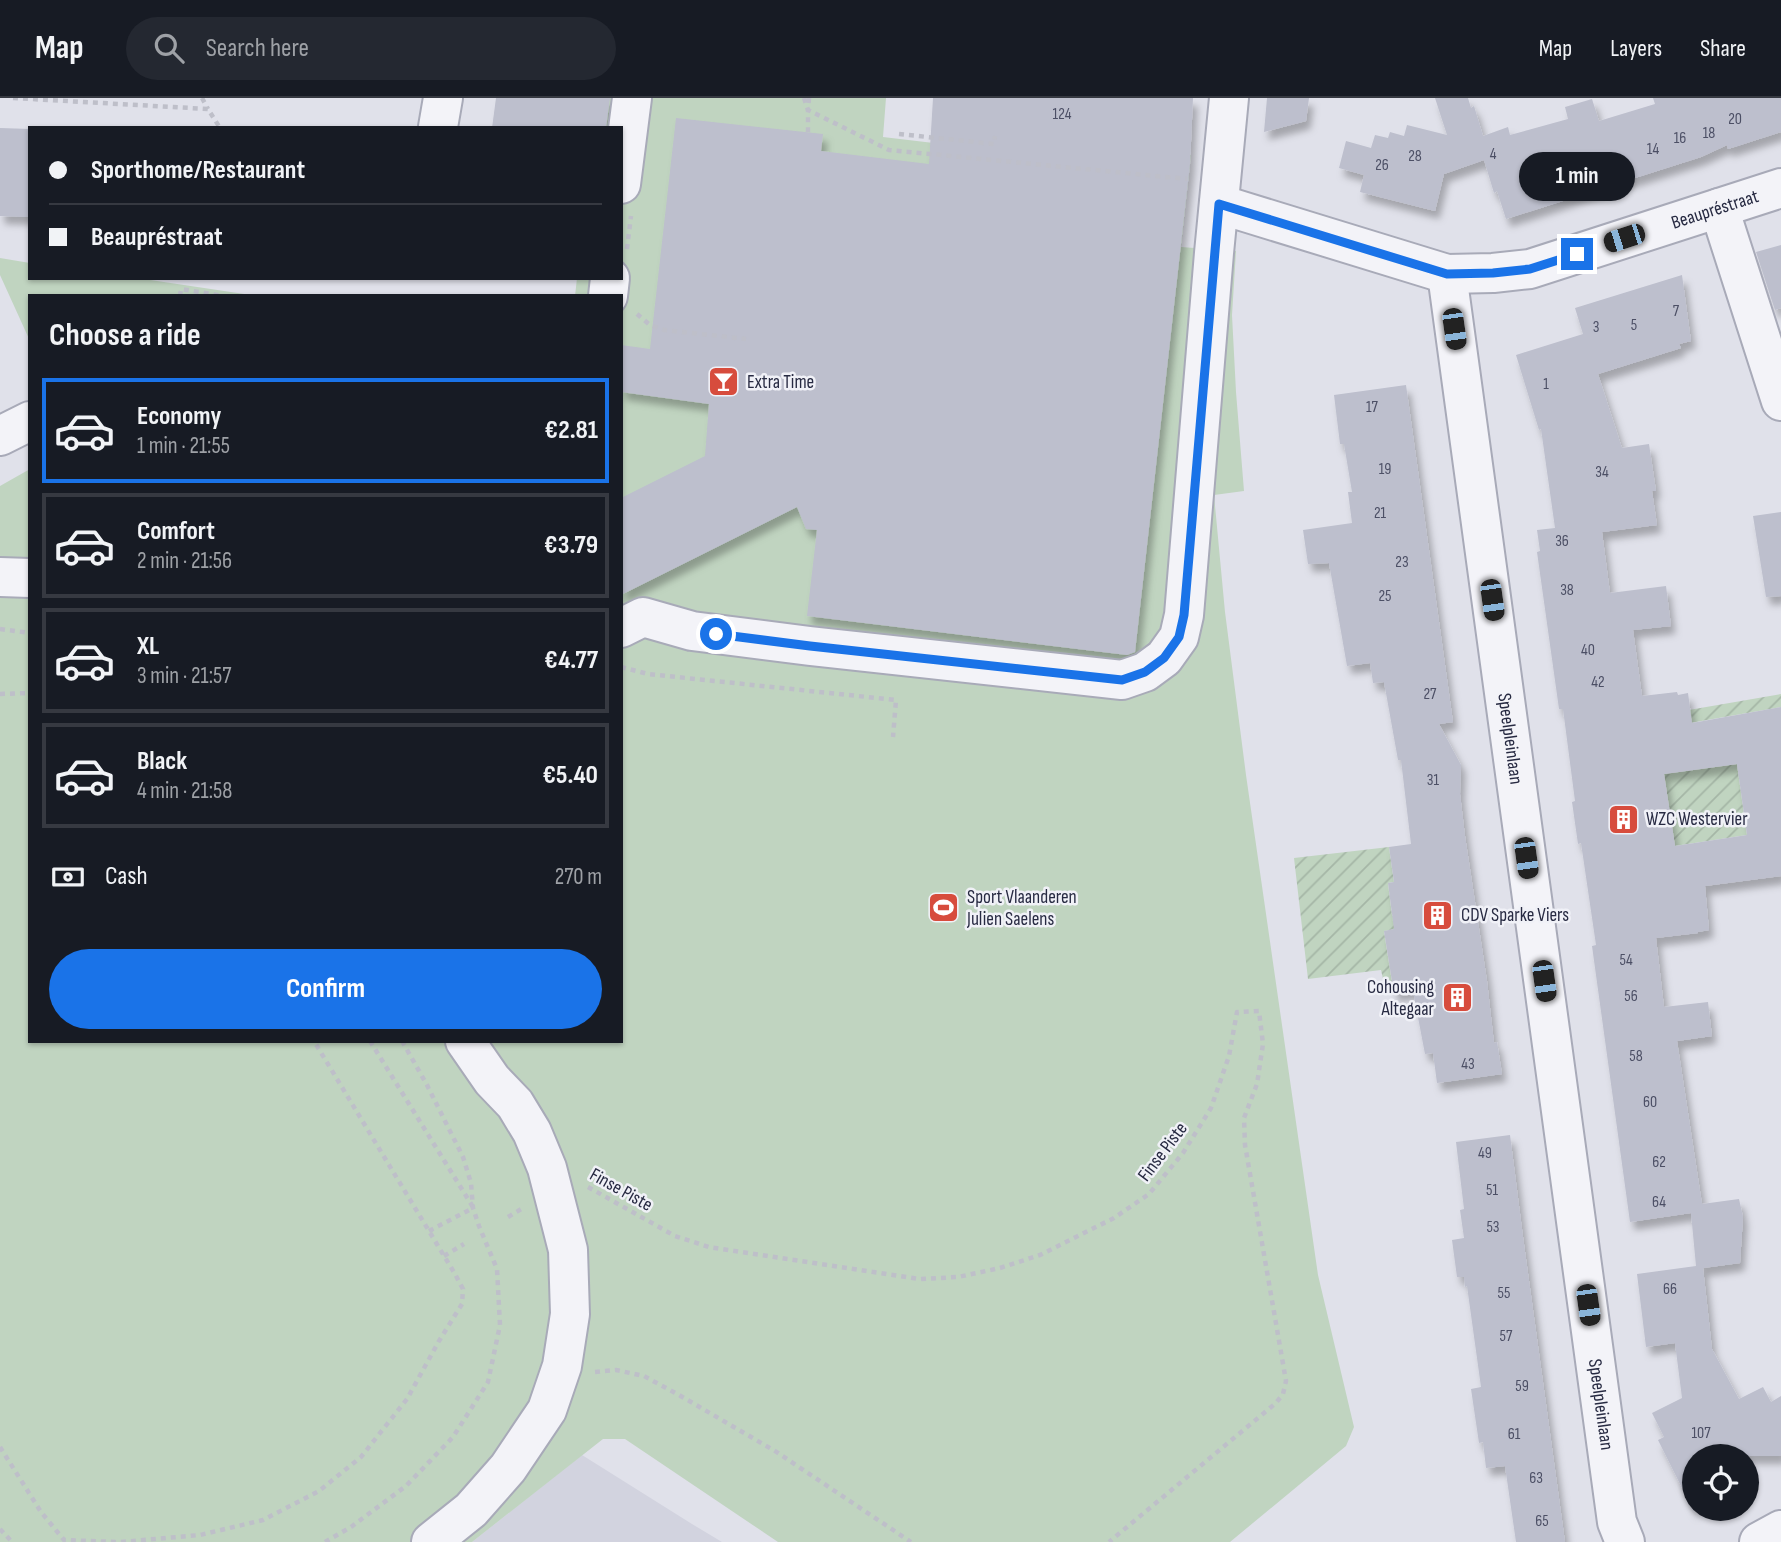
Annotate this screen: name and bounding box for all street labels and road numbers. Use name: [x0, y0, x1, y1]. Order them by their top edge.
street label: Beaupréstraat: [1668, 184, 1762, 234]
street label: Speelpleinlaan: [1493, 692, 1528, 786]
street label: Finse Piste: [1133, 1118, 1193, 1186]
street label: Finse Piste: [586, 1163, 656, 1217]
street label: Speelpleinlaan: [1583, 1357, 1619, 1452]

